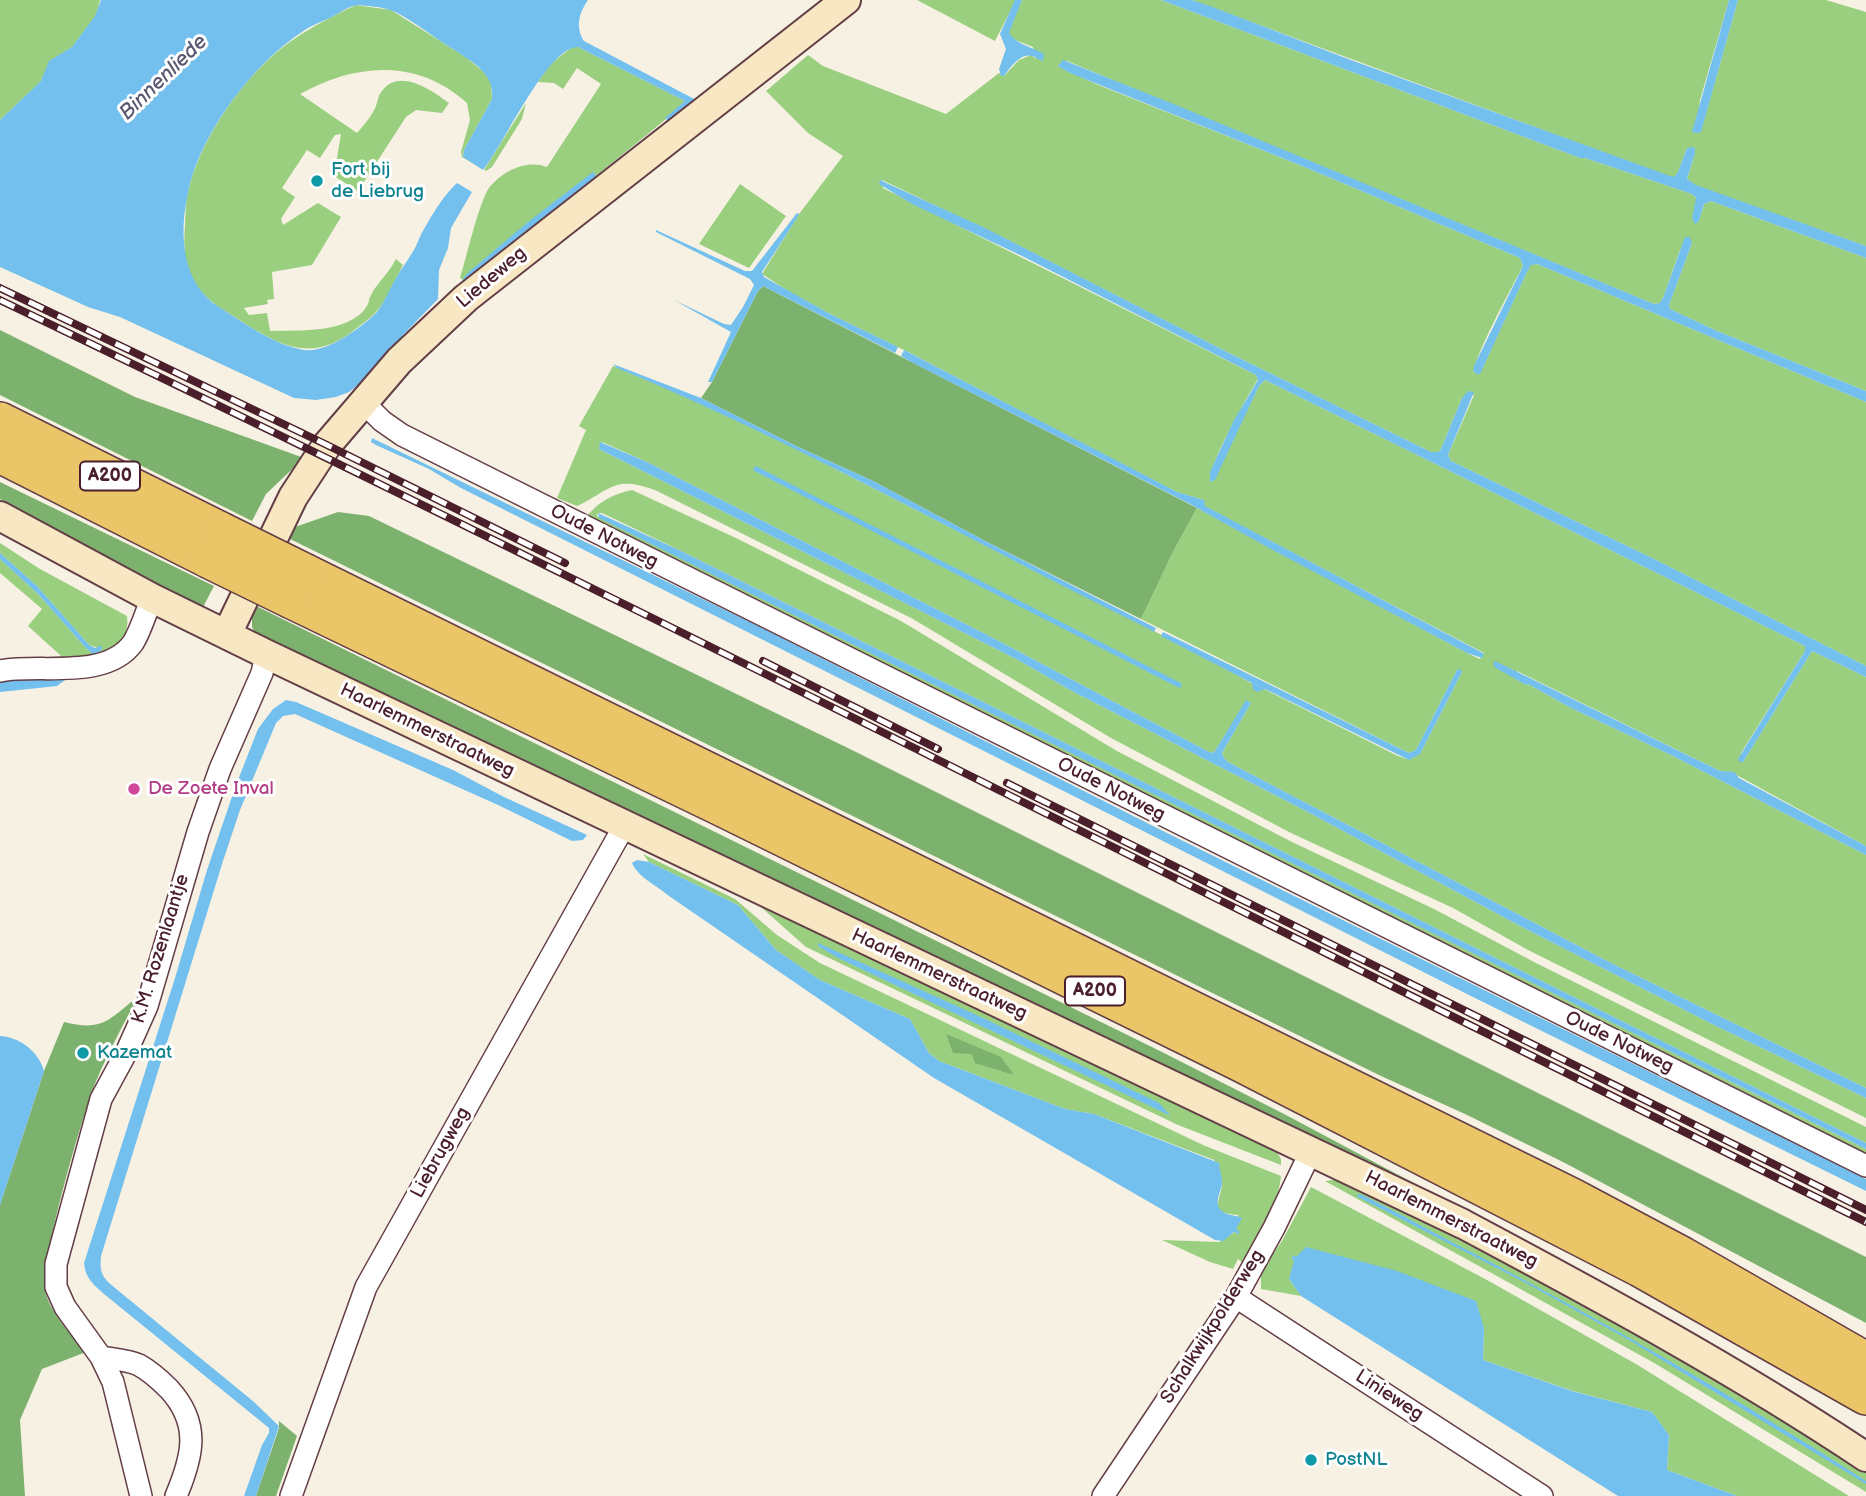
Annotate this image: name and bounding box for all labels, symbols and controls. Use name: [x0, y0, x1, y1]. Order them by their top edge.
water label: Binnenliede: [115, 30, 213, 126]
place label: Fort bij de Liebrug: [331, 159, 424, 203]
marker: Fort bij de Liebrug: [309, 173, 325, 189]
street label: Liedeweg: [453, 242, 531, 314]
road number: A200: [80, 462, 140, 490]
street label: Oude Notweg: [546, 500, 662, 574]
street label: Haarlemmerstraatweg: [336, 679, 518, 783]
street label: Oude Notweg: [1053, 753, 1169, 827]
place label: De Zoete Inval: [148, 778, 274, 800]
marker: De Zoete Inval: [126, 781, 142, 797]
street label: K.M. Rozenlaantje: [127, 872, 195, 1026]
street label: Haarlemmerstraatweg: [848, 924, 1030, 1026]
road number: A200: [1065, 976, 1125, 1006]
street label: Oude Notweg: [1561, 1007, 1677, 1079]
place label: Kazemat: [97, 1042, 172, 1064]
marker: Kazemat: [75, 1045, 91, 1061]
street label: Liebrugweg: [407, 1103, 475, 1203]
street label: Haarlemmerstraatweg: [1361, 1166, 1541, 1274]
street label: Schalkwijkpolderweg: [1156, 1246, 1270, 1408]
street label: Linieweg: [1351, 1366, 1427, 1426]
place label: PostNL: [1325, 1449, 1387, 1471]
marker: PostNL: [1303, 1452, 1319, 1468]

